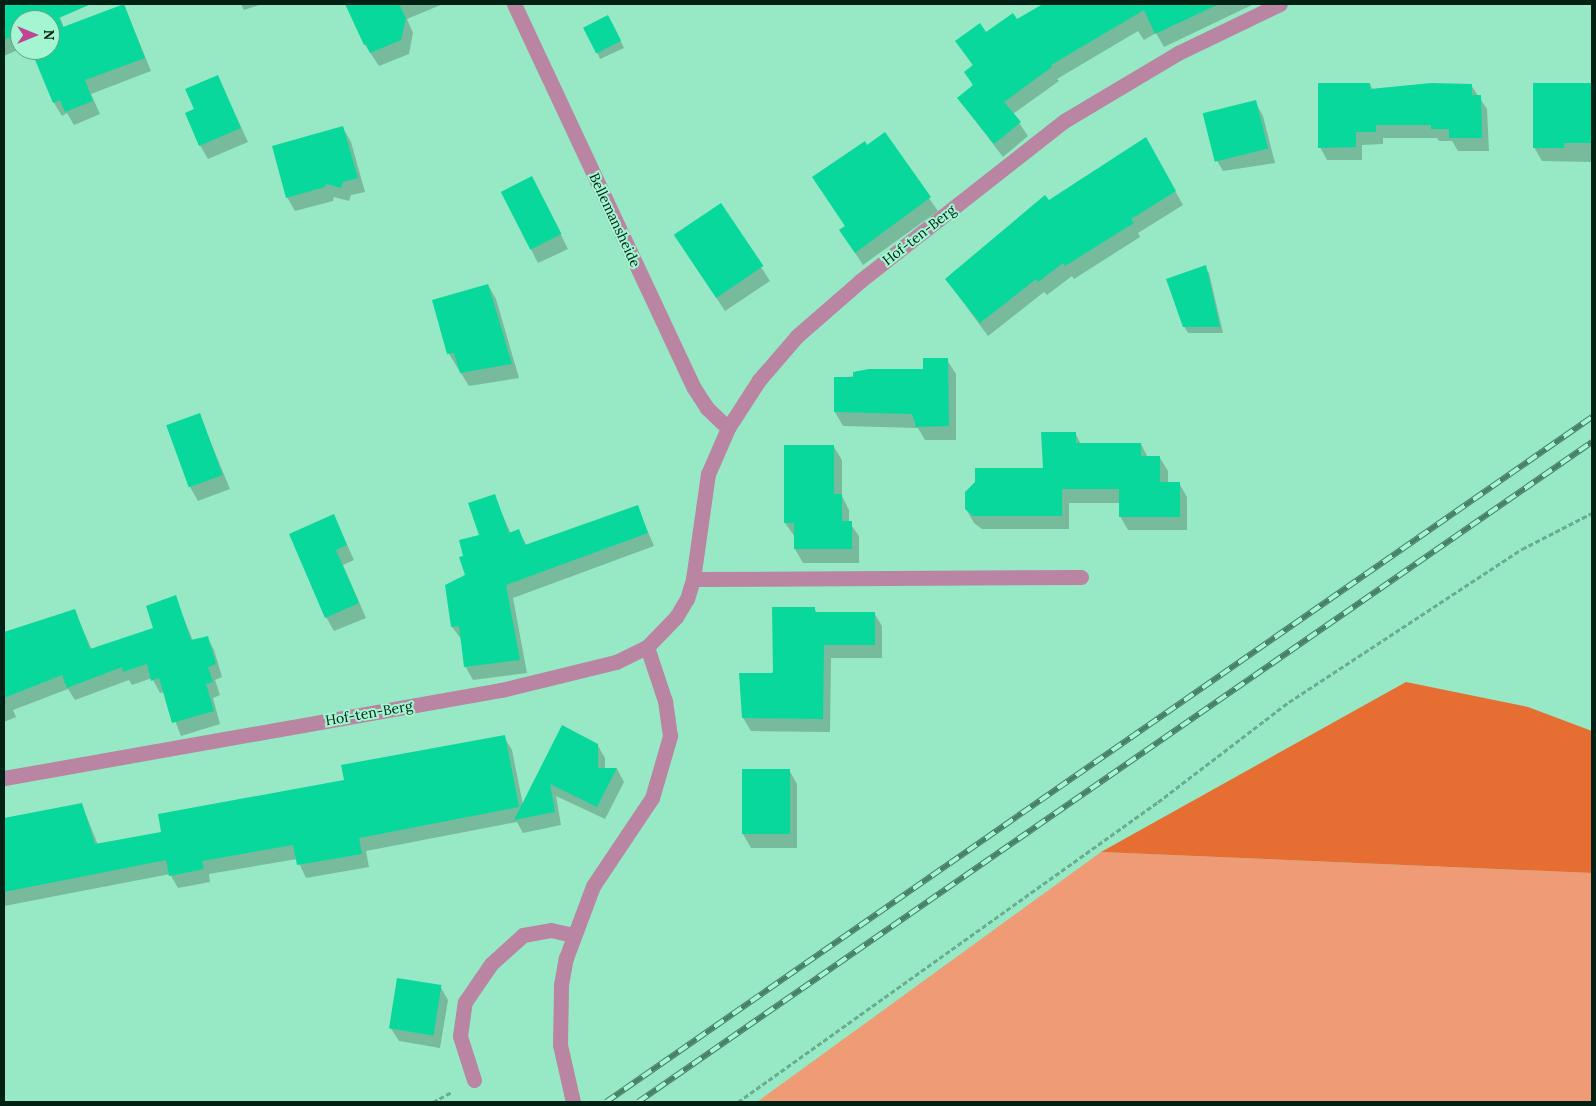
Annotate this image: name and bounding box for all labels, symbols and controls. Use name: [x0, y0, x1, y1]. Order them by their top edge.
north arrow: [10, 10, 60, 60]
text: N: [40, 30, 58, 40]
street label: Bellemansheide: [586, 170, 644, 270]
street label: Hof-ten-Berg: [879, 201, 959, 269]
street label: Hof-ten-Berg: [324, 697, 414, 729]

